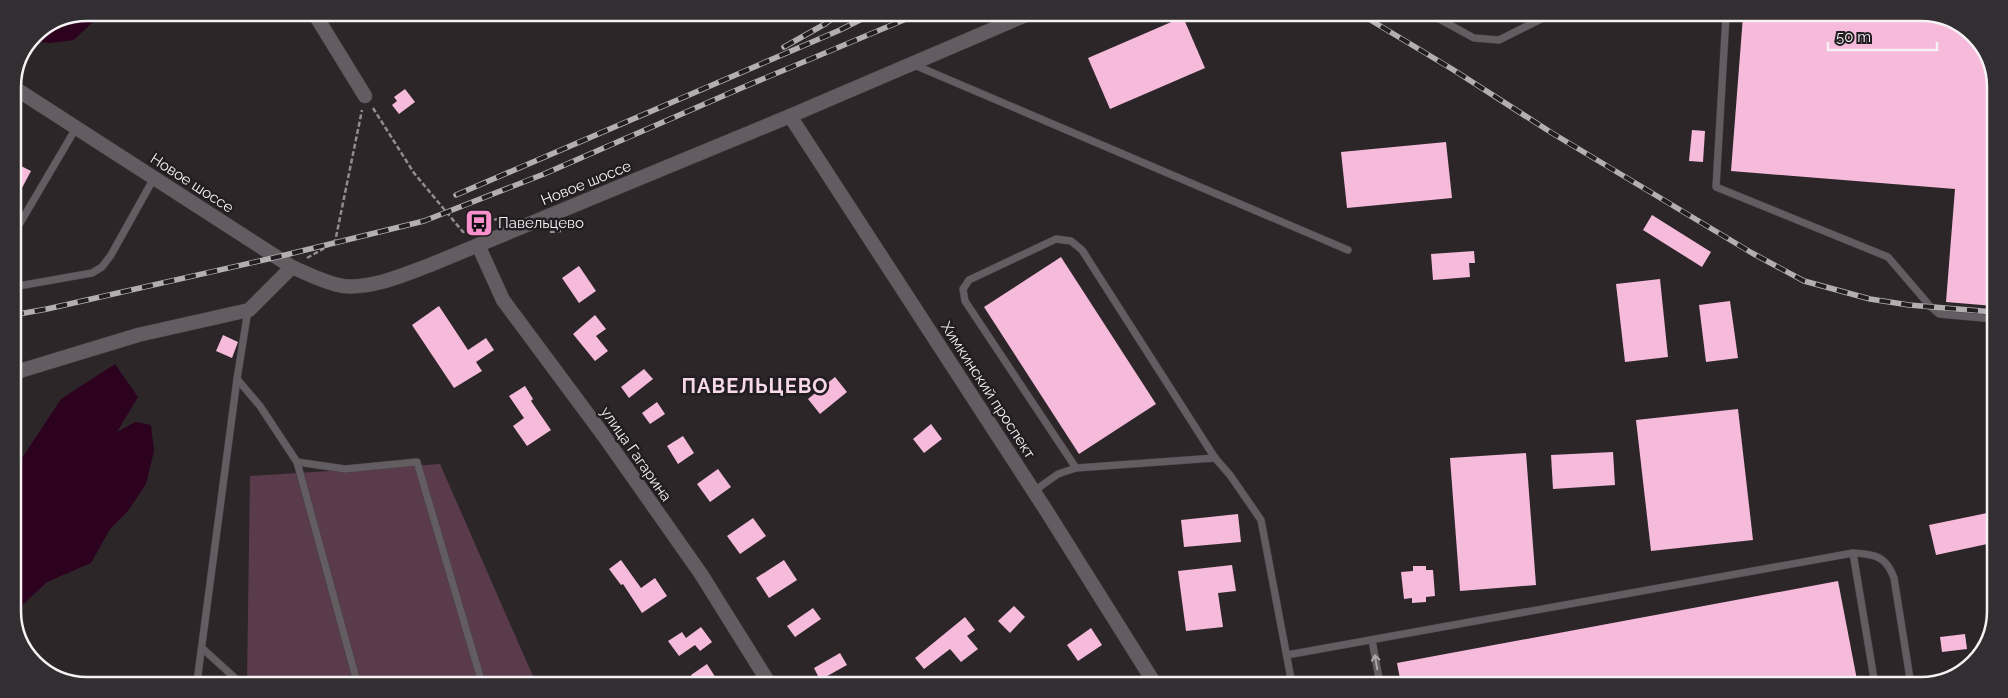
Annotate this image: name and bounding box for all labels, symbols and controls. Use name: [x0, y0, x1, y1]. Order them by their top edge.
scale bar: [1828, 20, 1937, 52]
text: 50 m: [1836, 28, 1871, 46]
street label: Новое шоссе: [147, 149, 237, 217]
street label: Новое шоссе: [538, 157, 634, 209]
bus stop icon: Павельцево: [464, 208, 494, 238]
place label: Павельцево: [498, 214, 584, 232]
street label: Химкинский проспект: [937, 318, 1039, 462]
district label: ПАВЕЛЬЦЕВО: [682, 374, 828, 398]
street label: улица Гагарина: [597, 403, 675, 505]
one-way arrow: [1370, 654, 1380, 670]

